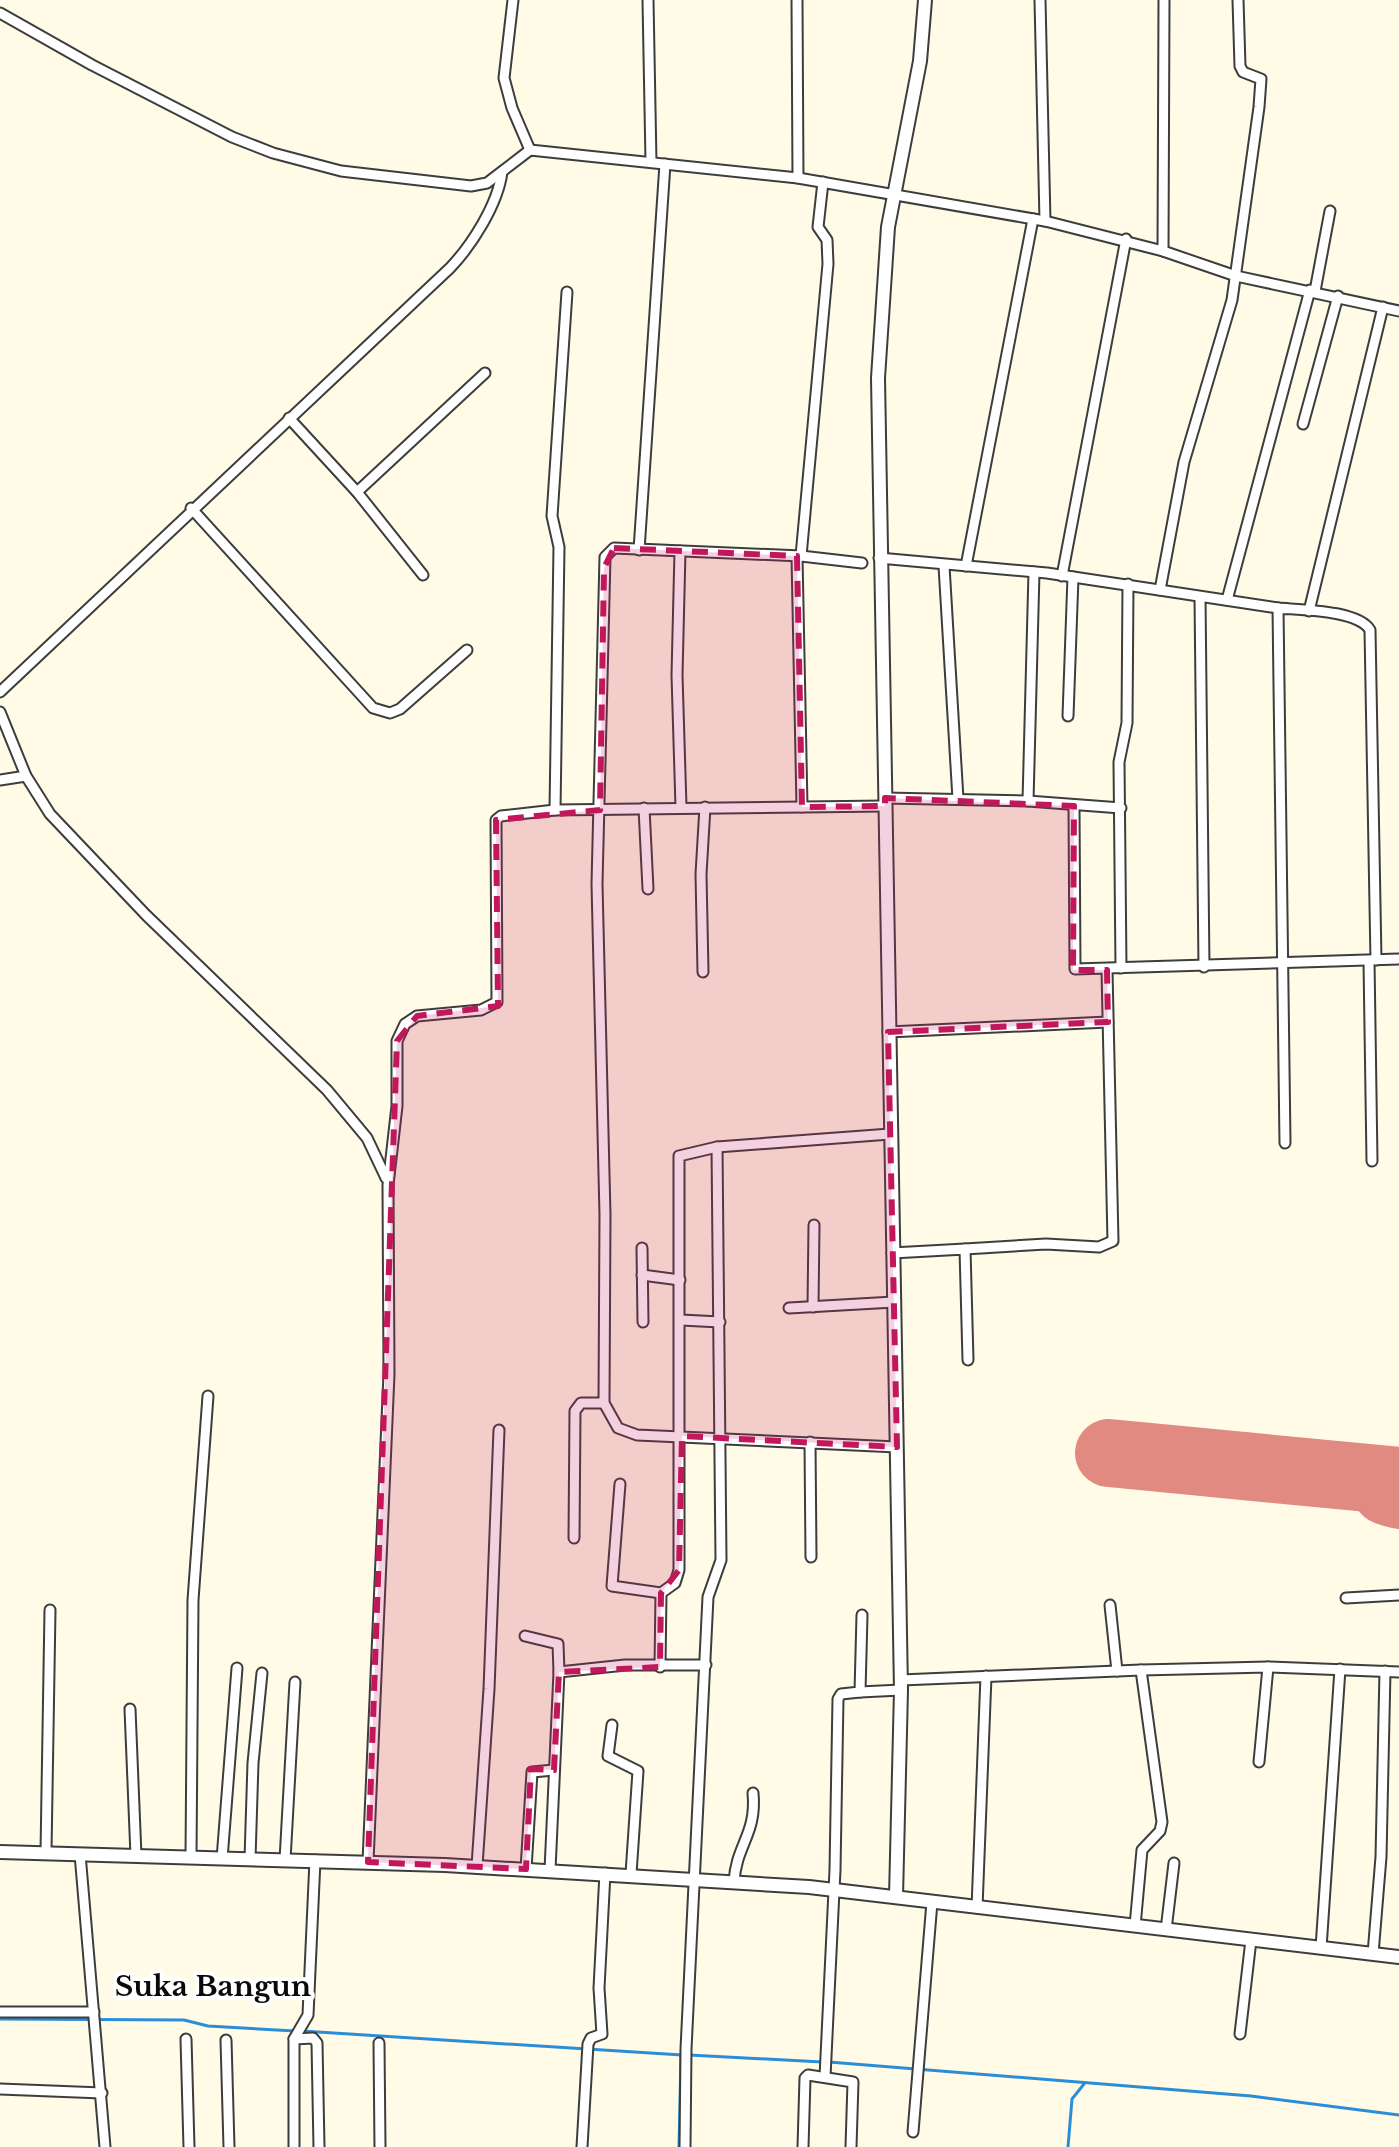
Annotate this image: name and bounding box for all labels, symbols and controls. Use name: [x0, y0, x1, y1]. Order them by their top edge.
district label: Suka Bangun: [115, 1969, 311, 2004]

